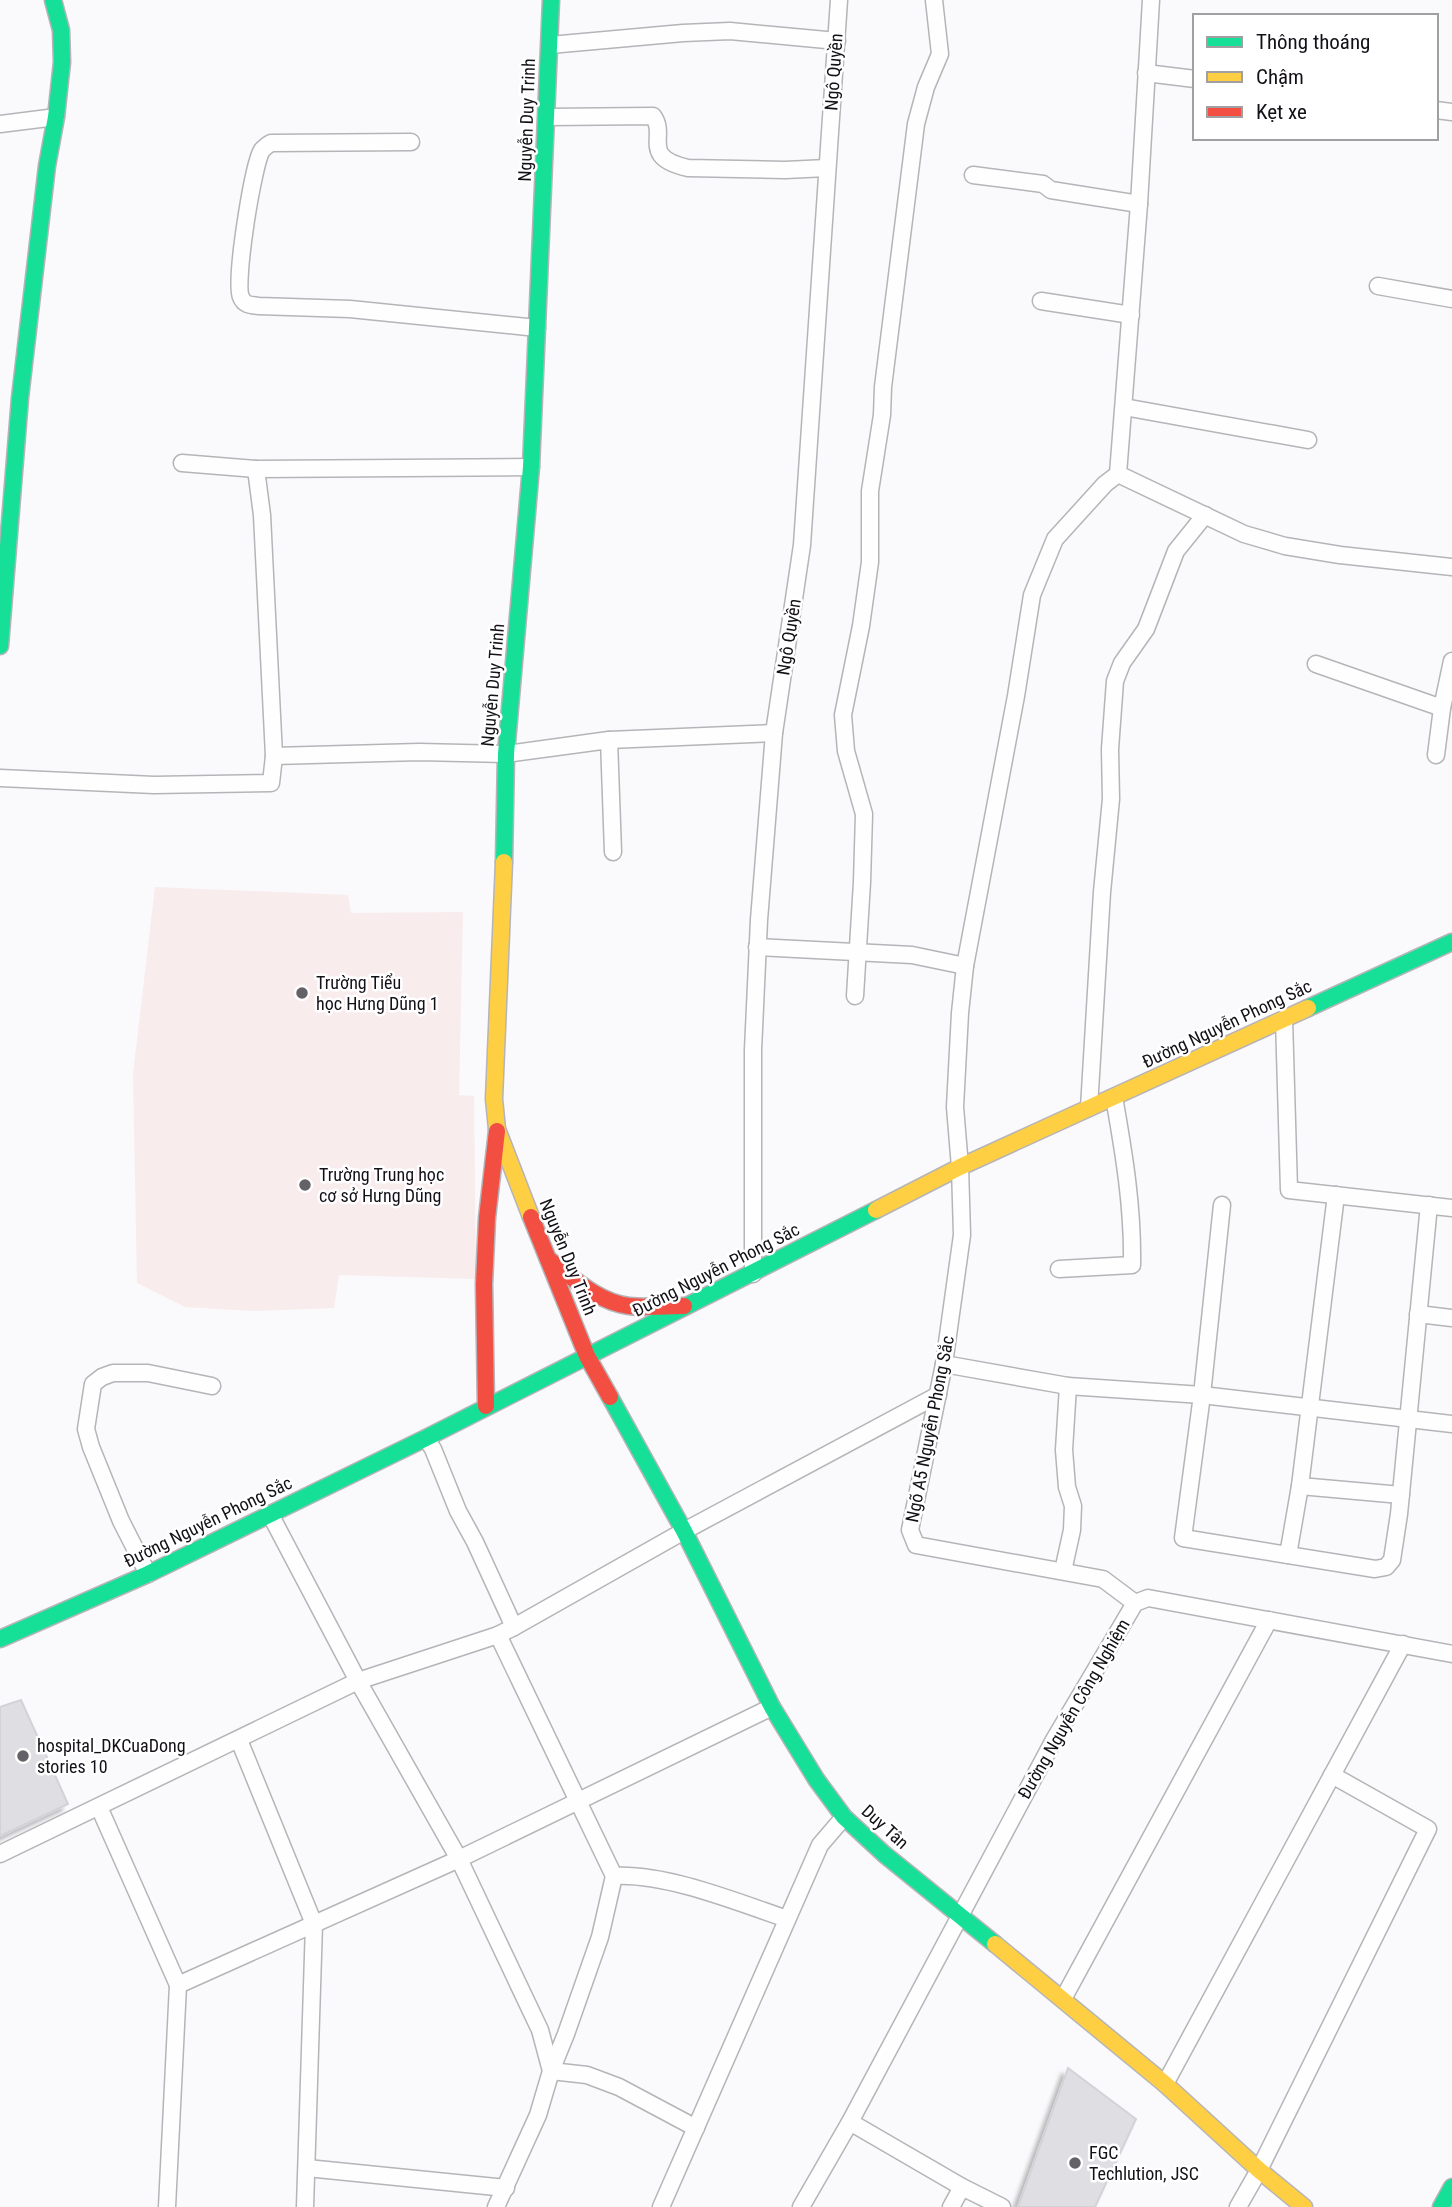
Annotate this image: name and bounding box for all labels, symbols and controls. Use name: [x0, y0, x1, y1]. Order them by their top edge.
legend: [1193, 14, 1438, 140]
text: Thông thoáng: [1256, 30, 1370, 54]
street label: Ngô Quyền: [820, 33, 847, 111]
street label: Nguyễn Duy Trinh: [514, 58, 539, 182]
text: Chậm: [1256, 65, 1304, 89]
text: Kẹt xe: [1256, 100, 1307, 124]
street label: Ngô Quyền: [772, 597, 805, 677]
street label: Nguyễn Duy Trinh: [477, 623, 508, 747]
place label: Trường Tiểu học Hưng Dũng 1: [316, 972, 439, 1014]
street label: Đường Nguyễn Phong Sắc: [1139, 975, 1315, 1072]
marker: Trường Tiểu học Hưng Dũng 1: [294, 985, 310, 1001]
place label: Trường Trung học cơ sở Hưng Dũng: [319, 1164, 444, 1206]
marker: Trường Trung học cơ sở Hưng Dũng: [297, 1177, 313, 1193]
street label: Nguyễn Duy Trinh: [536, 1196, 601, 1318]
street label: Đường Nguyễn Phong Sắc: [629, 1218, 803, 1321]
street label: Ngõ A5 Nguyễn Phong Sắc: [901, 1334, 958, 1524]
street label: Đường Nguyễn Phong Sắc: [120, 1472, 295, 1571]
street label: Đường Nguyễn Công Nghiệm: [1013, 1615, 1134, 1803]
place label: hospital_DKCuaDong stories 10: [37, 1735, 186, 1777]
marker: hospital_DKCuaDong stories 10: [15, 1748, 31, 1764]
street label: Duy Tân: [858, 1800, 913, 1853]
place label: FGC Techlution, JSC: [1089, 2142, 1199, 2184]
marker: FGC Techlution, JSC: [1067, 2155, 1083, 2171]

